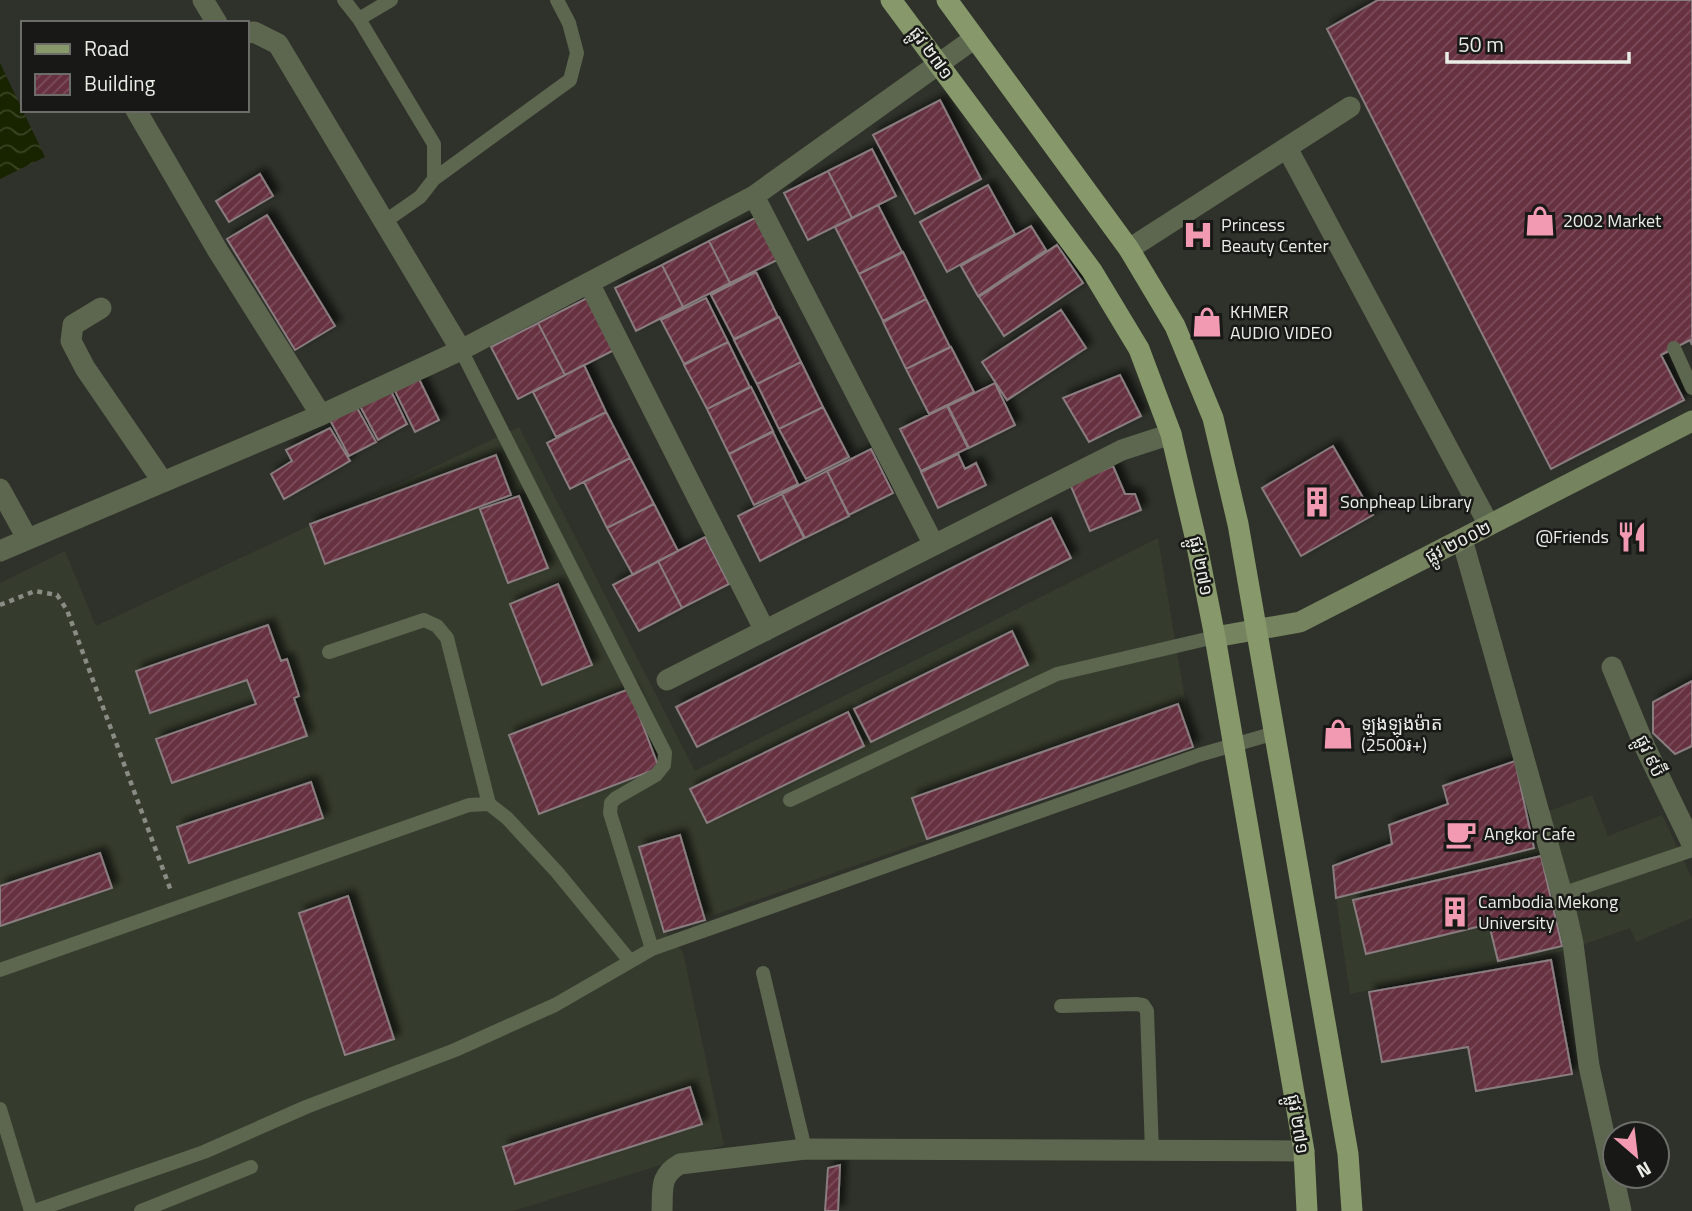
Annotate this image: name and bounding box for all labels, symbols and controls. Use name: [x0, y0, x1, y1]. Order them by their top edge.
street label: ផ្លូវ ២៧១: [900, 20, 960, 87]
legend: [21, 21, 248, 112]
scale bar: [1447, 21, 1629, 65]
text: 50 m: [1458, 28, 1504, 60]
text: Road: [84, 32, 129, 64]
text: Building: [84, 67, 156, 99]
shop icon: 2002 Market: [1523, 204, 1557, 238]
place label: 2002 Market: [1563, 207, 1662, 234]
place label: Princess Beauty Center: [1221, 211, 1329, 259]
hospital icon: Princess Beauty Center: [1181, 218, 1215, 252]
place label: KHMER AUDIO VIDEO: [1230, 298, 1332, 346]
shop icon: KHMER AUDIO VIDEO: [1190, 305, 1224, 339]
building icon: Sonpheap Library: [1300, 485, 1334, 519]
place label: Sonpheap Library: [1340, 488, 1472, 515]
street label: ផ្លូវ ២០០២: [1420, 513, 1497, 573]
restaurant icon: @Friends: [1615, 520, 1649, 554]
place label: @Friends: [1536, 523, 1609, 550]
street label: ផ្លូវ ២៧១: [1179, 534, 1220, 599]
place label: ឡុងឡុងម៉ាត (2500៛+): [1361, 710, 1442, 758]
shop icon: ឡុងឡុងម៉ាត (2500៛+): [1321, 717, 1355, 751]
street label: ផ្លូវ ៩ប៊ី: [1626, 730, 1672, 783]
cafe icon: Angkor Cafe: [1444, 817, 1478, 851]
place label: Angkor Cafe: [1484, 820, 1575, 847]
place label: Cambodia Mekong University: [1478, 888, 1618, 936]
building icon: Cambodia Mekong University: [1438, 895, 1472, 929]
street label: ផ្លូវ ២៧១: [1277, 1092, 1317, 1156]
north arrow: [1601, 1120, 1671, 1190]
text: N: [1632, 1155, 1657, 1186]

